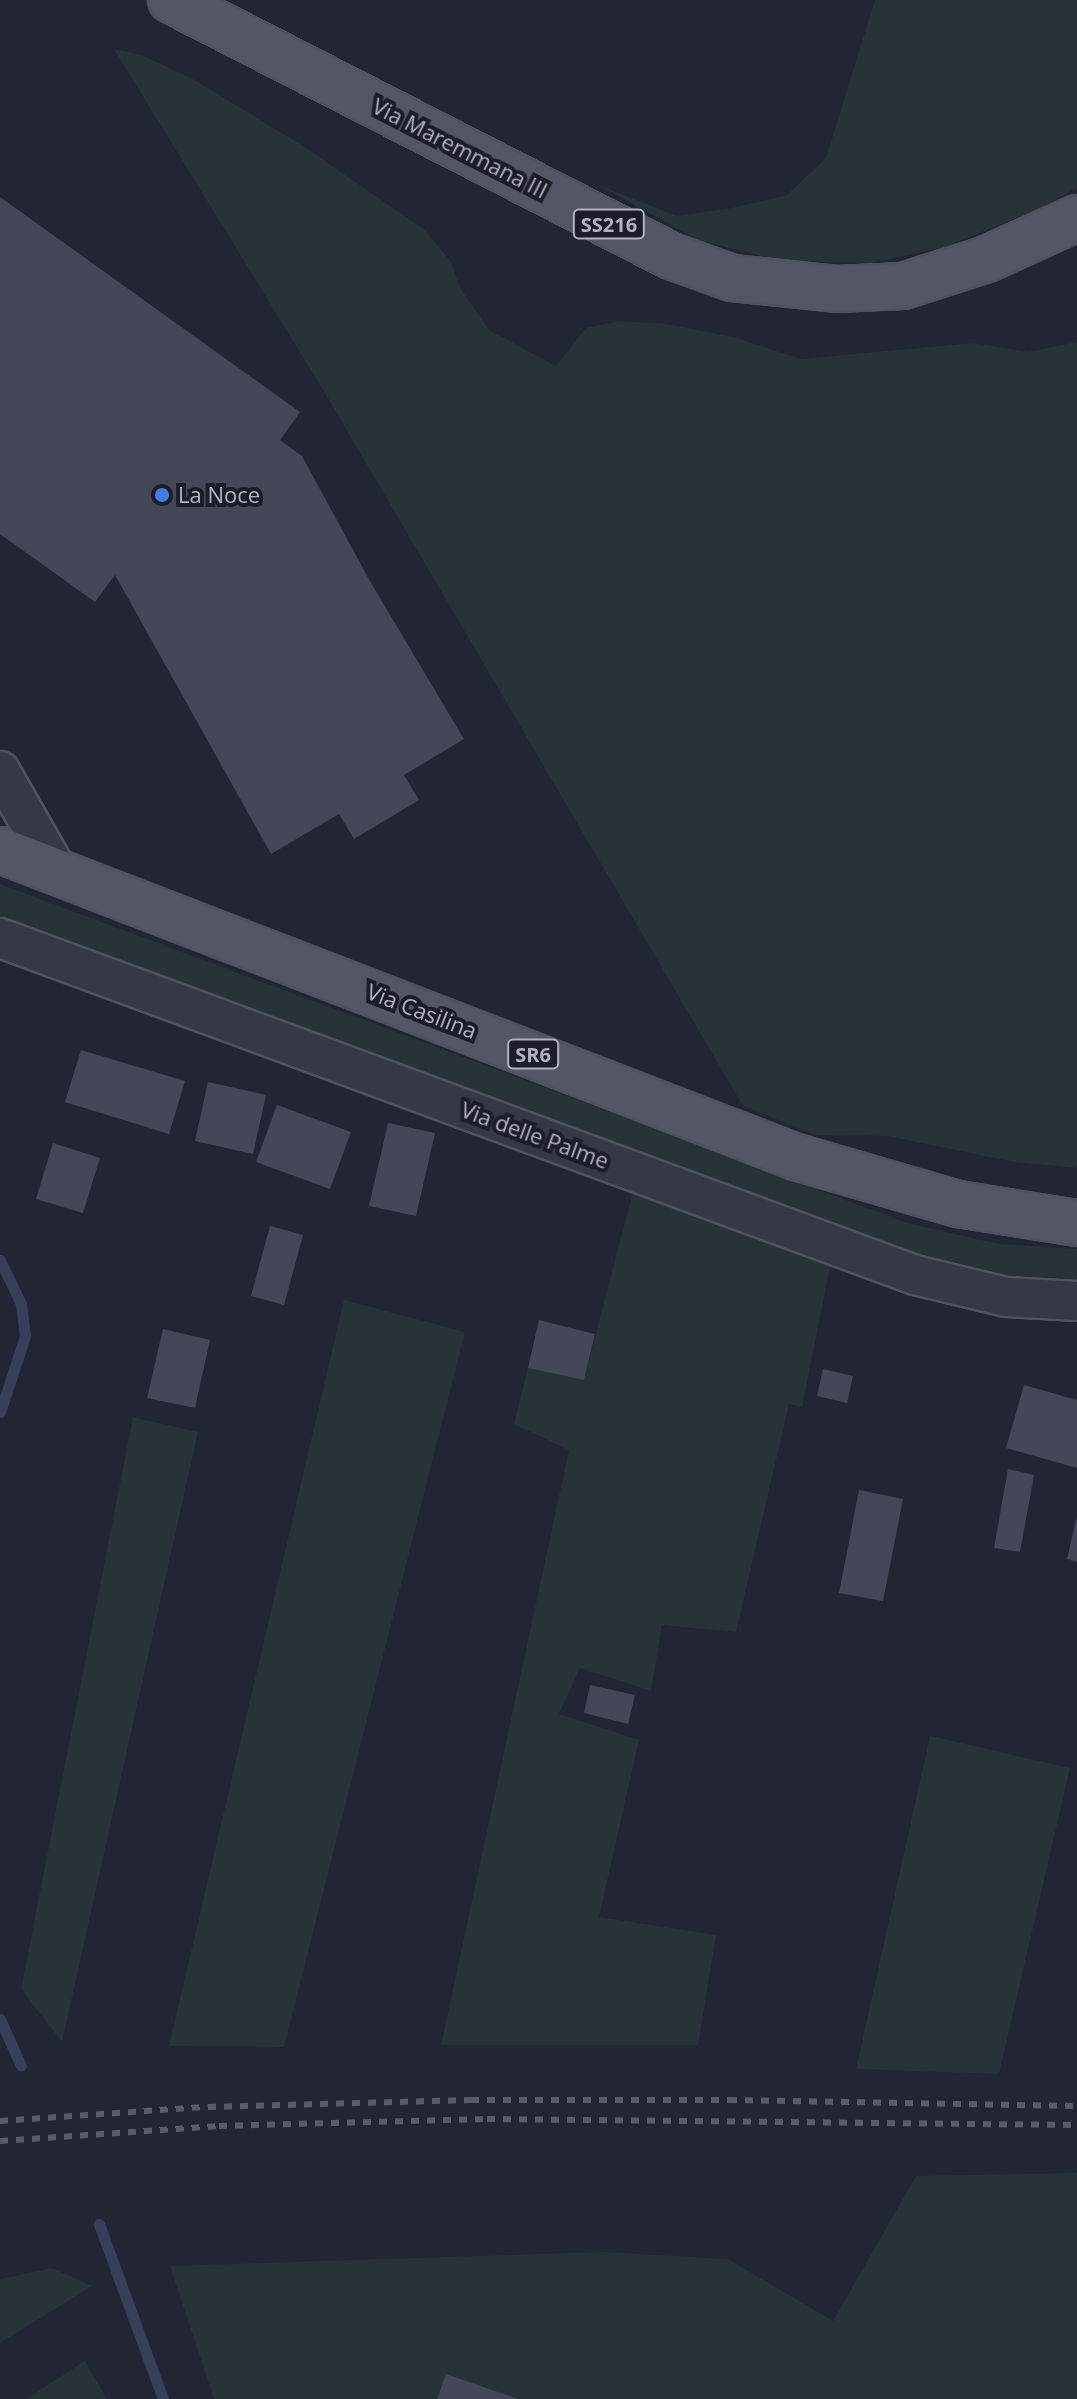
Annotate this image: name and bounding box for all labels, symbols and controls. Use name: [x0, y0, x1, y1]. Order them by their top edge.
street label: Via Maremmana III: [368, 92, 552, 204]
road number: SS216: [571, 208, 647, 240]
place label: La Noce: [178, 482, 260, 508]
marker: La Noce: [153, 486, 171, 504]
street label: Via Casilina: [363, 978, 481, 1044]
road number: SR6: [507, 1038, 559, 1070]
street label: Via delle Palme: [458, 1096, 612, 1174]

